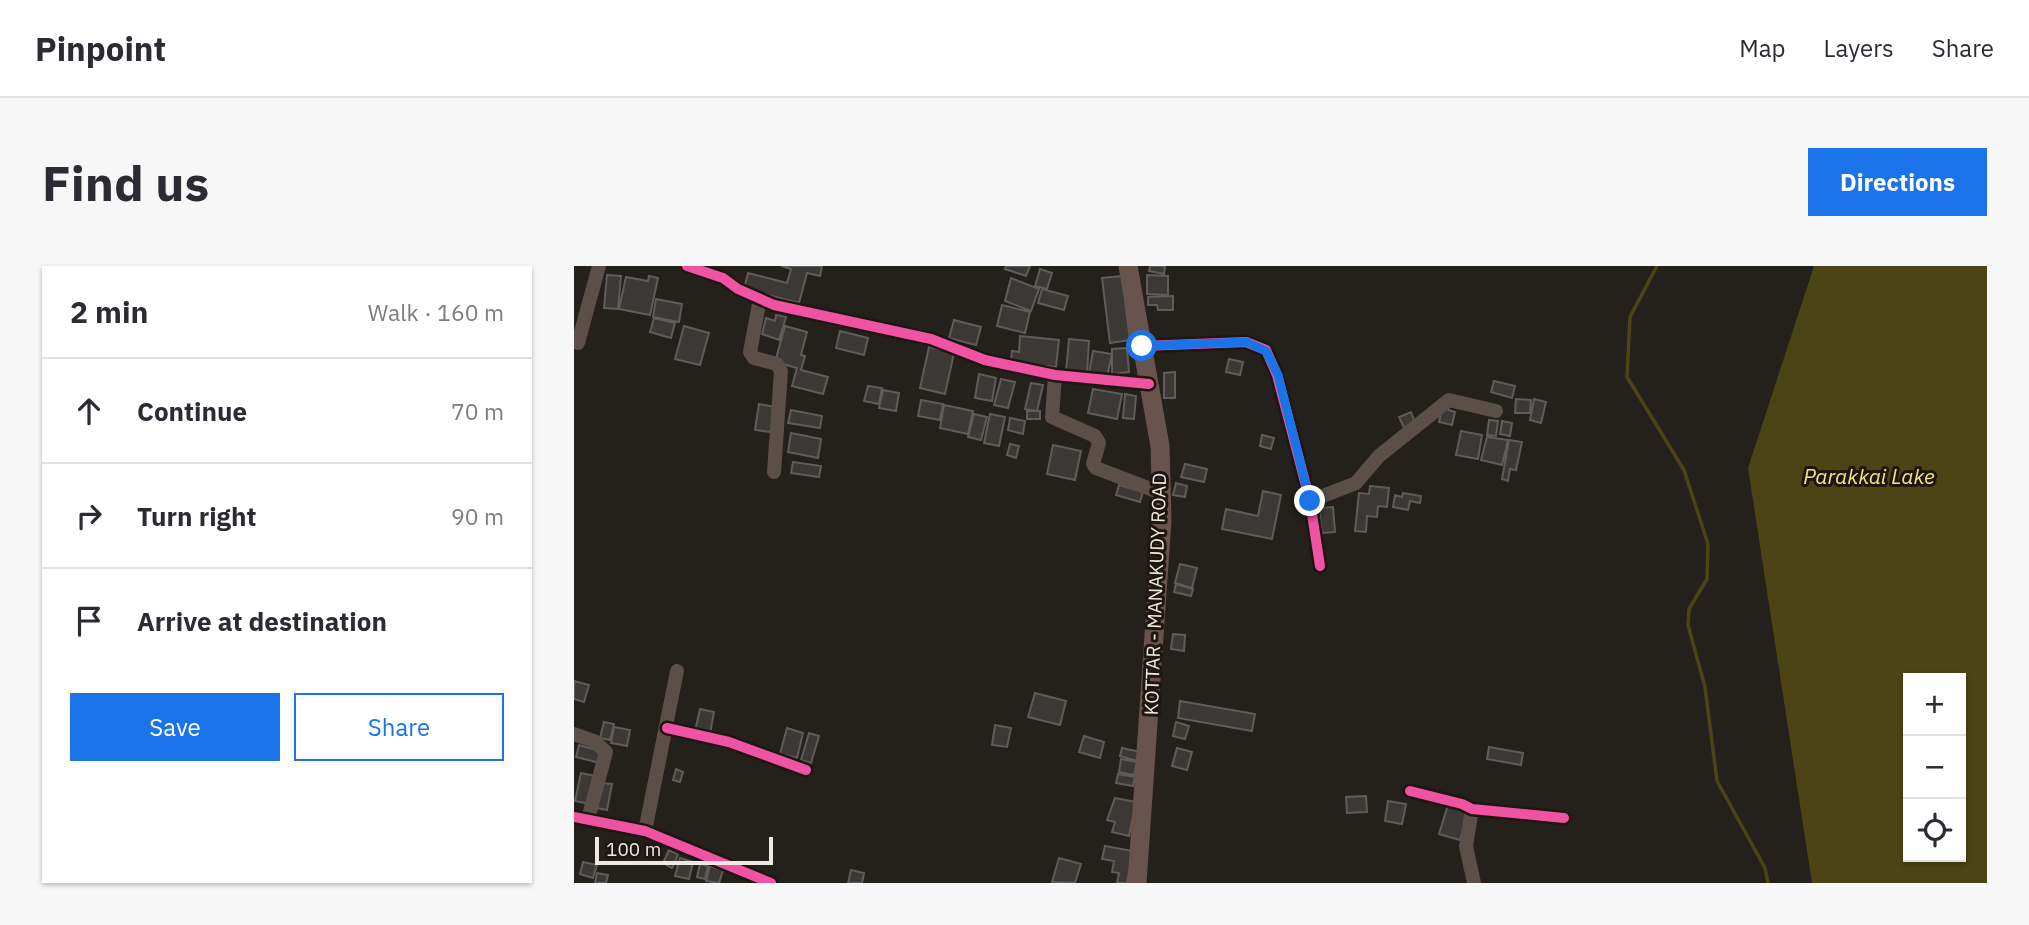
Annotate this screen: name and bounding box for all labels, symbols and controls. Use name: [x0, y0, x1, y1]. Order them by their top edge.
text: Pinpoint: [35, 27, 166, 70]
text: Map: [1739, 32, 1786, 64]
text: Layers: [1824, 32, 1894, 64]
text: Share: [1932, 32, 1994, 64]
button: Directions: [1808, 148, 1987, 216]
text: Find us: [42, 151, 209, 214]
text: 2 min: [70, 292, 148, 331]
text: Walk · 160 m: [368, 297, 504, 327]
route start: [1126, 330, 1157, 361]
icon: ahead: [70, 392, 108, 430]
text: Continue: [137, 394, 247, 428]
text: 70 m: [451, 396, 504, 426]
water label: Parakkai Lake: [1803, 462, 1935, 490]
street label: KOTTAR - MANAKUDY ROAD: [1139, 472, 1171, 716]
route end: [1294, 485, 1325, 516]
icon: right: [70, 497, 108, 535]
text: Turn right: [137, 499, 256, 533]
text: 90 m: [451, 501, 504, 531]
icon: arrive: [70, 602, 108, 640]
text: Arrive at destination: [137, 604, 387, 638]
map controls: [1903, 673, 1966, 862]
button: +: [1903, 673, 1966, 736]
button: Save: [70, 693, 280, 761]
button: Share: [294, 693, 504, 761]
button: −: [1903, 736, 1966, 799]
button: locate: [1903, 799, 1966, 862]
scale bar: [595, 834, 774, 866]
text: 100 m: [606, 837, 661, 861]

